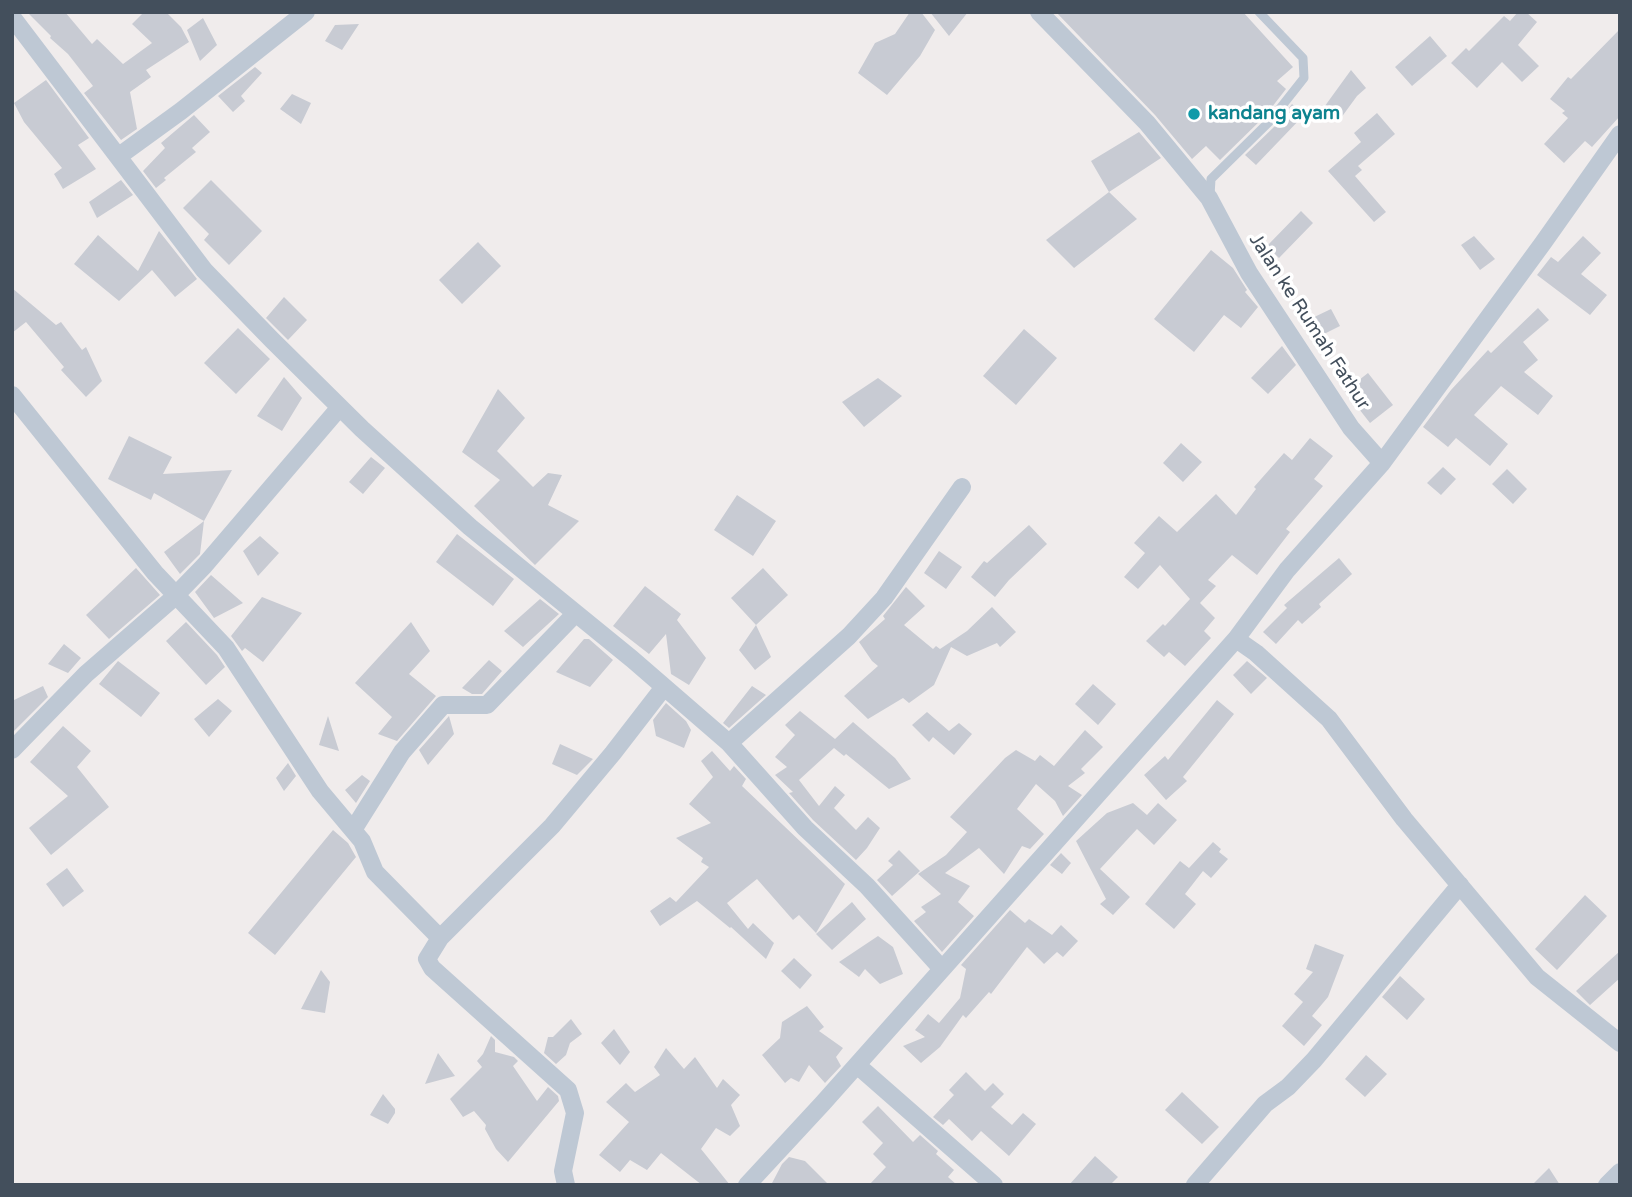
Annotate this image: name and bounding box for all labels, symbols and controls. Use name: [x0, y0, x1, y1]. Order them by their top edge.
place label: kandang ayam: [1208, 103, 1340, 125]
marker: kandang ayam: [1186, 106, 1202, 122]
street label: Jalan ke Rumah Fathur: [1244, 230, 1374, 414]

